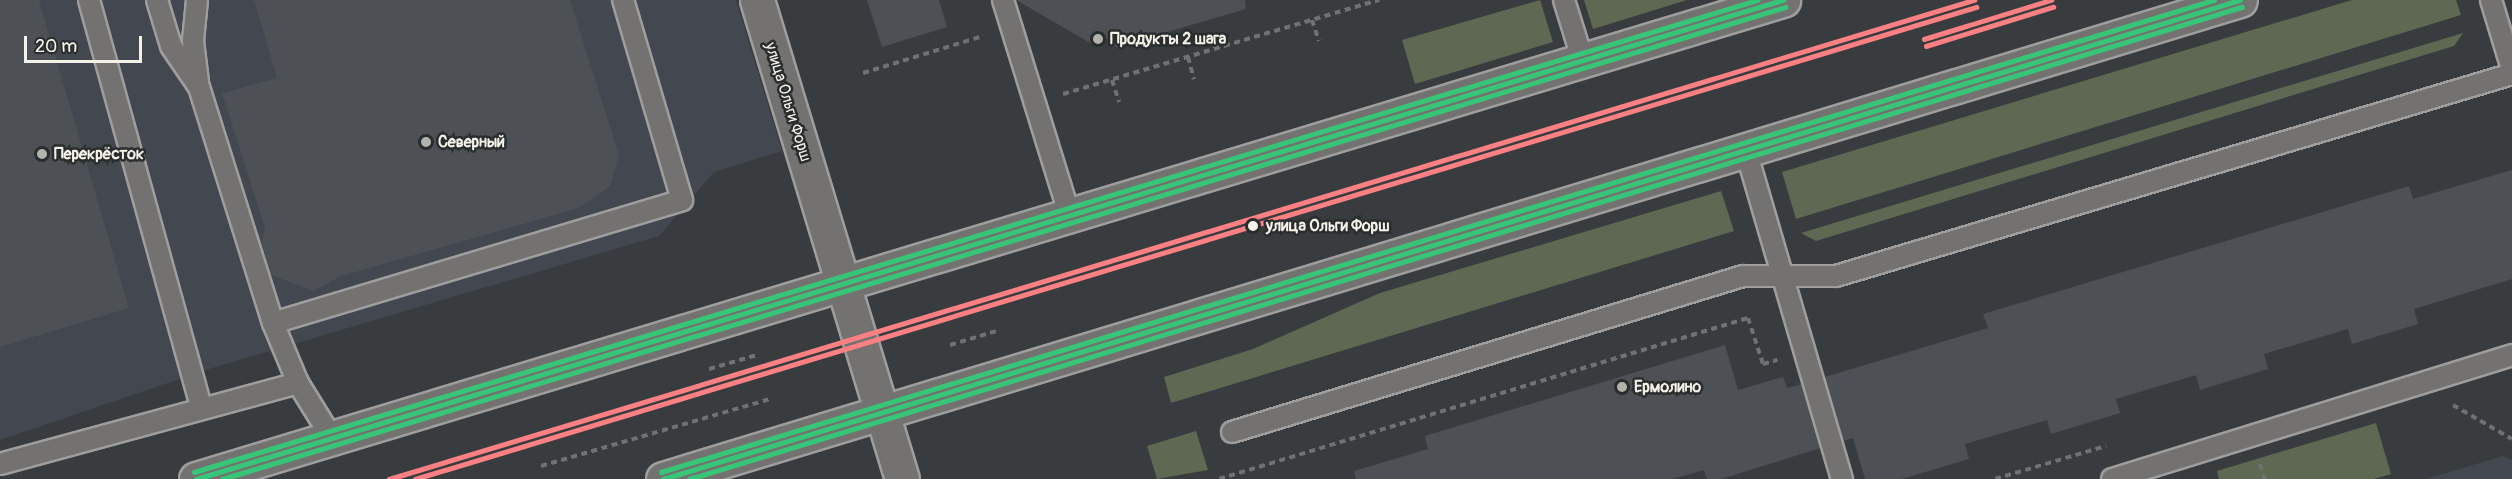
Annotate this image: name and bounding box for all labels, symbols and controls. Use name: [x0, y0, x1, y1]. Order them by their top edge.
scale bar: [27, 24, 146, 62]
place label: Продукты 2 шага: [1110, 29, 1226, 49]
marker: Продукты 2 шага: [1091, 32, 1105, 46]
text: 20 m: [35, 35, 77, 58]
street label: улица Ольги Форш: [761, 40, 815, 164]
place label: Северный: [438, 132, 505, 152]
marker: Северный: [419, 135, 433, 149]
place label: Перекрёсток: [54, 144, 144, 164]
marker: Перекрёсток: [35, 147, 49, 161]
place label: улица Ольги Форш: [1266, 216, 1389, 236]
marker: улица Ольги Форш: [1244, 217, 1262, 235]
place label: Ермолино: [1634, 377, 1701, 397]
marker: Ермолино: [1615, 380, 1629, 394]

